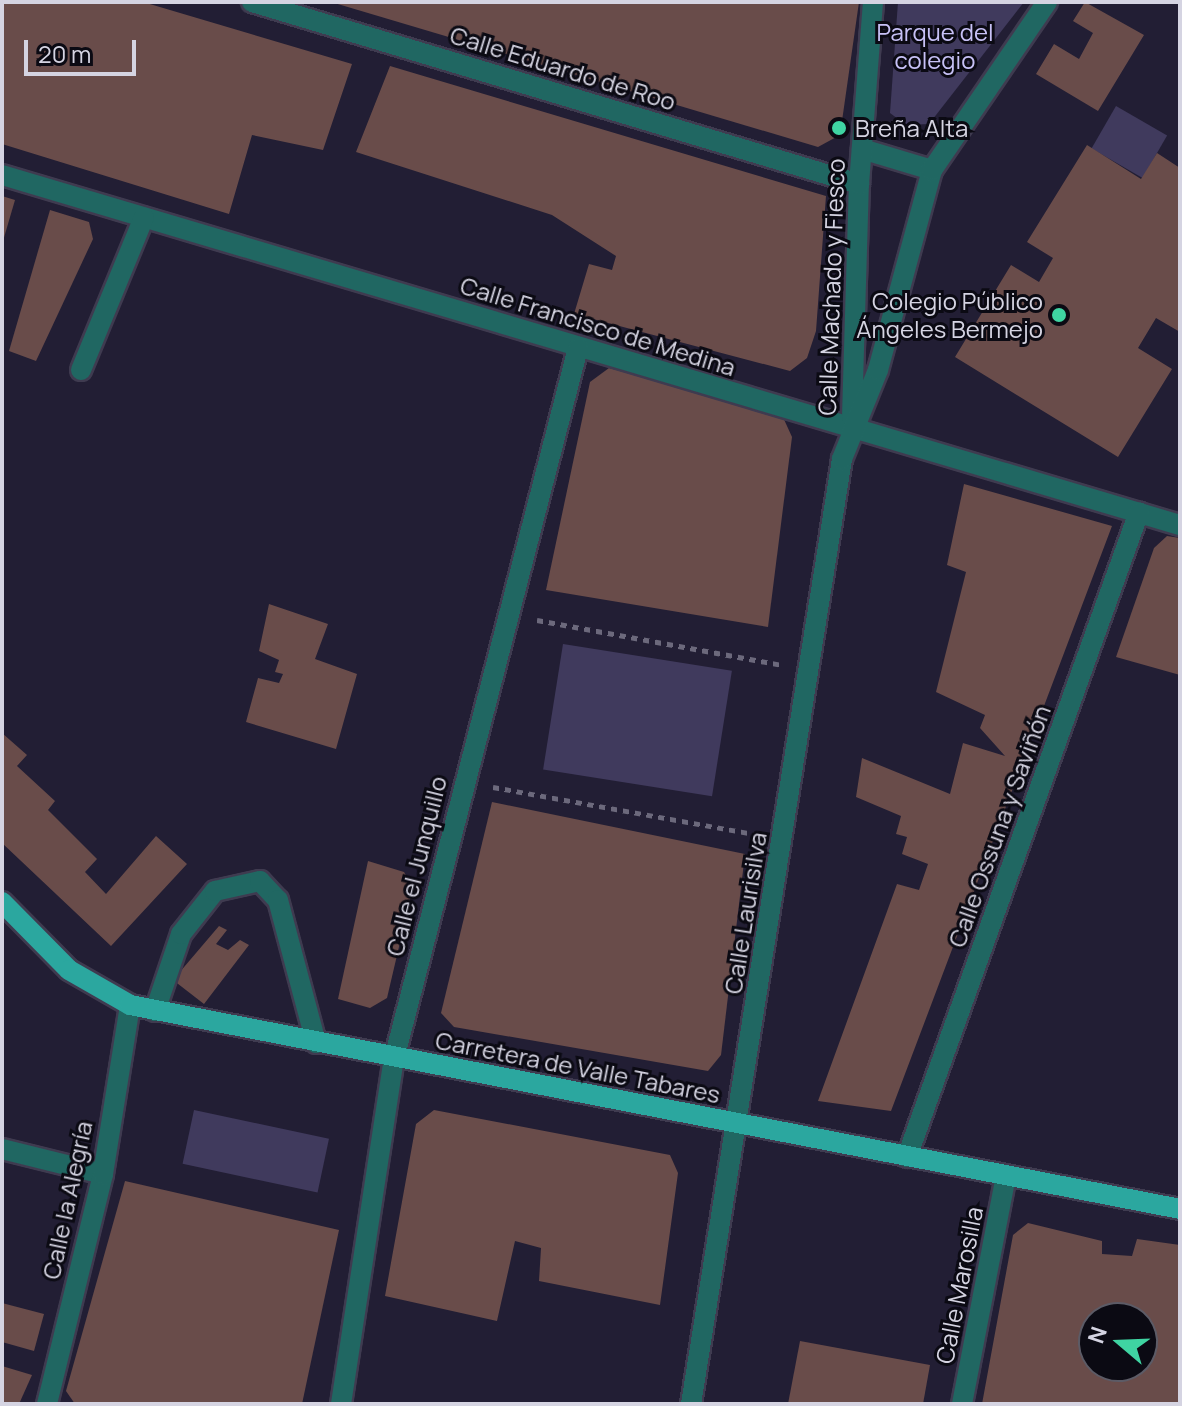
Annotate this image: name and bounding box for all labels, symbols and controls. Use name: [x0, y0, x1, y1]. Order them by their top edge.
park label: Parque del colegio: [876, 18, 994, 74]
street label: Calle Eduardo de Roo: [447, 20, 679, 116]
scale bar: [28, 24, 140, 74]
text: 20 m: [38, 37, 91, 70]
place label: Breña Alta: [855, 114, 968, 142]
marker: Breña Alta: [830, 119, 848, 137]
street label: Calle Machado y Fiesco: [812, 158, 850, 416]
street label: Calle Francisco de Medina: [457, 270, 739, 382]
place label: Colegio Público Ángeles Bermejo: [856, 287, 1043, 343]
marker: Colegio Público Ángeles Bermejo: [1050, 306, 1068, 324]
street label: Calle Ossuna y Saviñón: [942, 701, 1056, 951]
street label: Calle el Junquillo: [380, 773, 452, 959]
street label: Calle Laurisilva: [718, 830, 772, 996]
street label: Carretera de Valle Tabares: [433, 1025, 723, 1109]
street label: Calle la Alegría: [36, 1118, 98, 1282]
street label: Calle Marosilla: [930, 1204, 988, 1366]
north arrow: [1078, 1302, 1158, 1382]
text: N: [1080, 1322, 1114, 1347]

